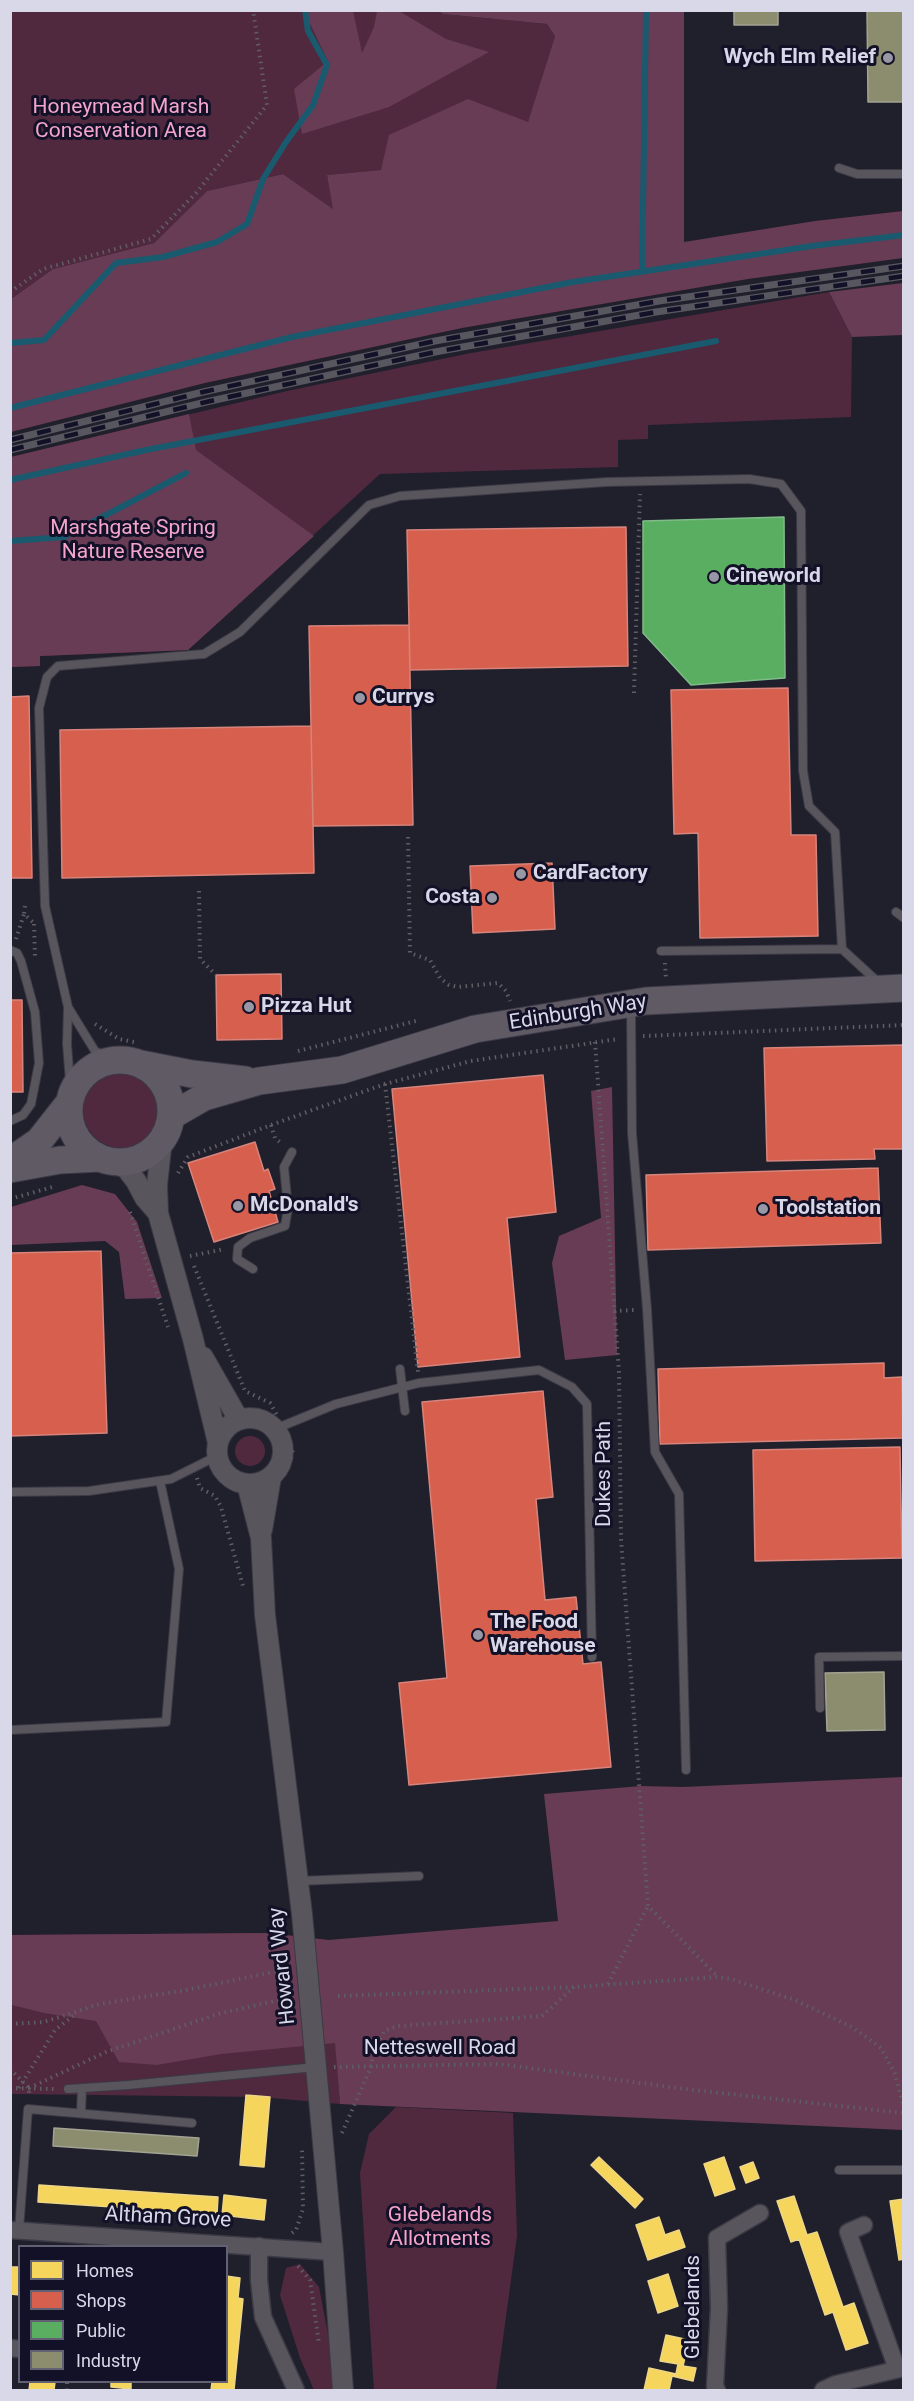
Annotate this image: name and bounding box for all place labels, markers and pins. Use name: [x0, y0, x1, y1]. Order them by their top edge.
place label: Wych Elm Relief: [724, 45, 876, 71]
marker: Wych Elm Relief: [881, 51, 895, 65]
place label: Cineworld: [726, 564, 821, 590]
marker: Cineworld: [707, 570, 721, 584]
place label: Currys: [372, 685, 434, 711]
marker: Currys: [353, 691, 367, 705]
place label: CardFactory: [533, 861, 648, 887]
marker: CardFactory: [514, 867, 528, 881]
place label: Costa: [425, 885, 480, 911]
marker: Costa: [485, 891, 499, 905]
place label: Pizza Hut: [261, 994, 352, 1020]
marker: Pizza Hut: [242, 1000, 256, 1014]
place label: McDonald's: [250, 1193, 358, 1219]
place label: Toolstation: [775, 1196, 881, 1222]
marker: McDonald's: [231, 1199, 245, 1213]
marker: Toolstation: [756, 1202, 770, 1216]
place label: The Food Warehouse: [490, 1610, 596, 1660]
marker: The Food Warehouse: [471, 1628, 485, 1642]

